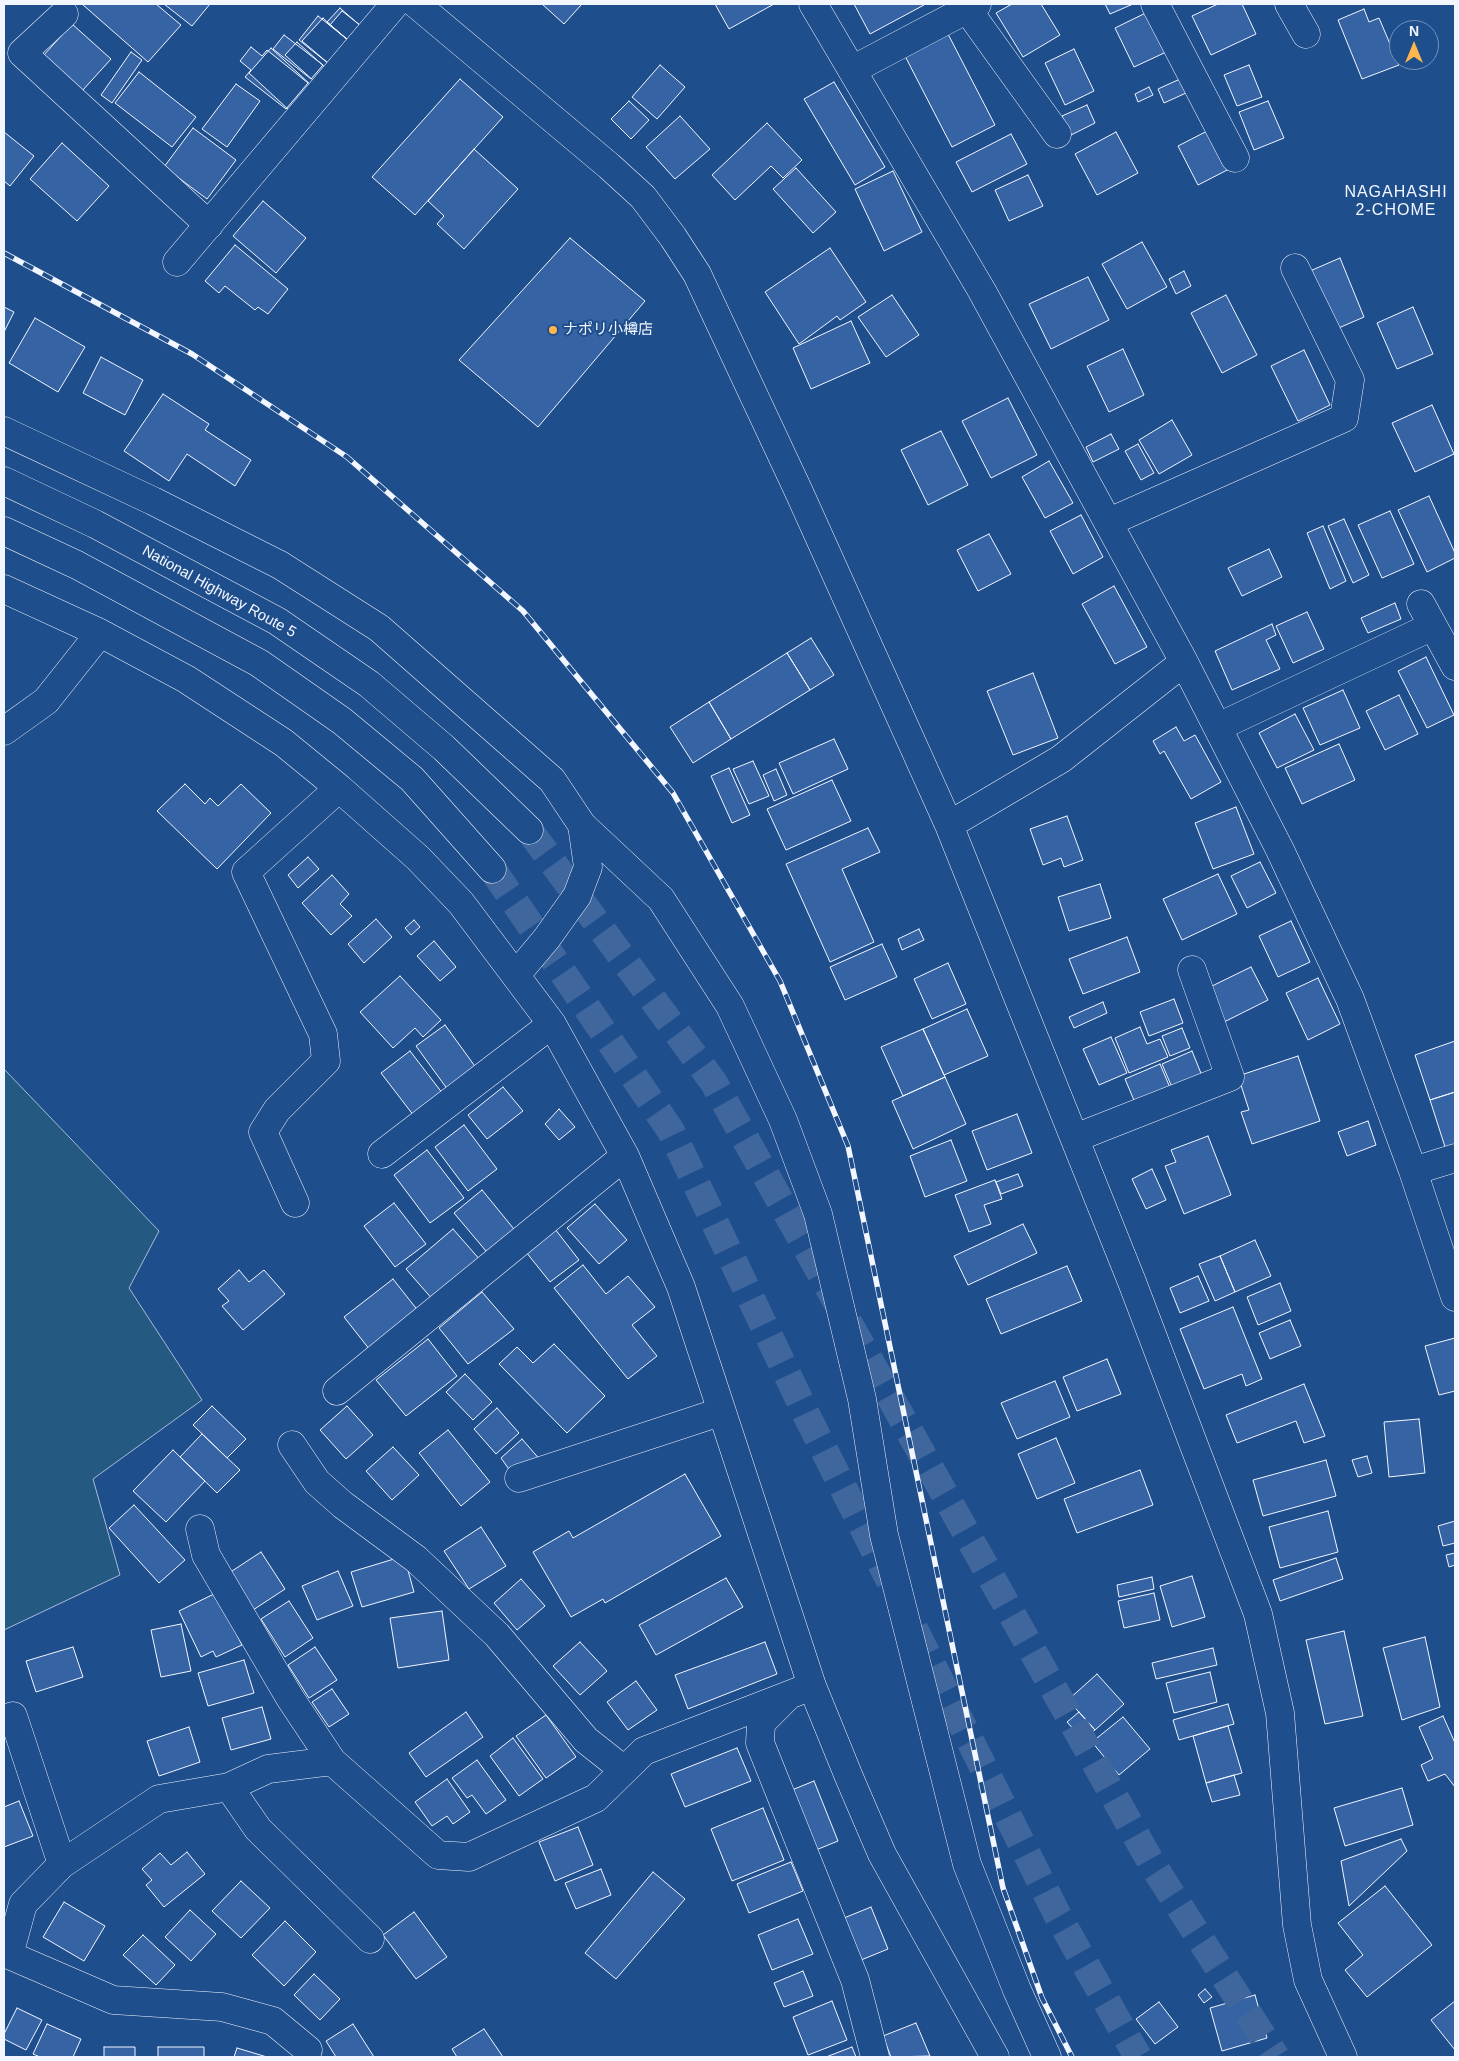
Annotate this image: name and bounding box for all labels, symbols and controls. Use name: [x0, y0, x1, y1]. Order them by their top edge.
north arrow: [1389, 20, 1439, 70]
text: N: [1409, 23, 1419, 39]
district label: NAGAHASHI 2-CHOME: [1343, 183, 1449, 221]
place label: ナポリ小樽店: [563, 321, 653, 339]
marker: ナポリ小樽店: [547, 324, 559, 336]
street label: National Highway Route 5: [139, 542, 299, 642]

